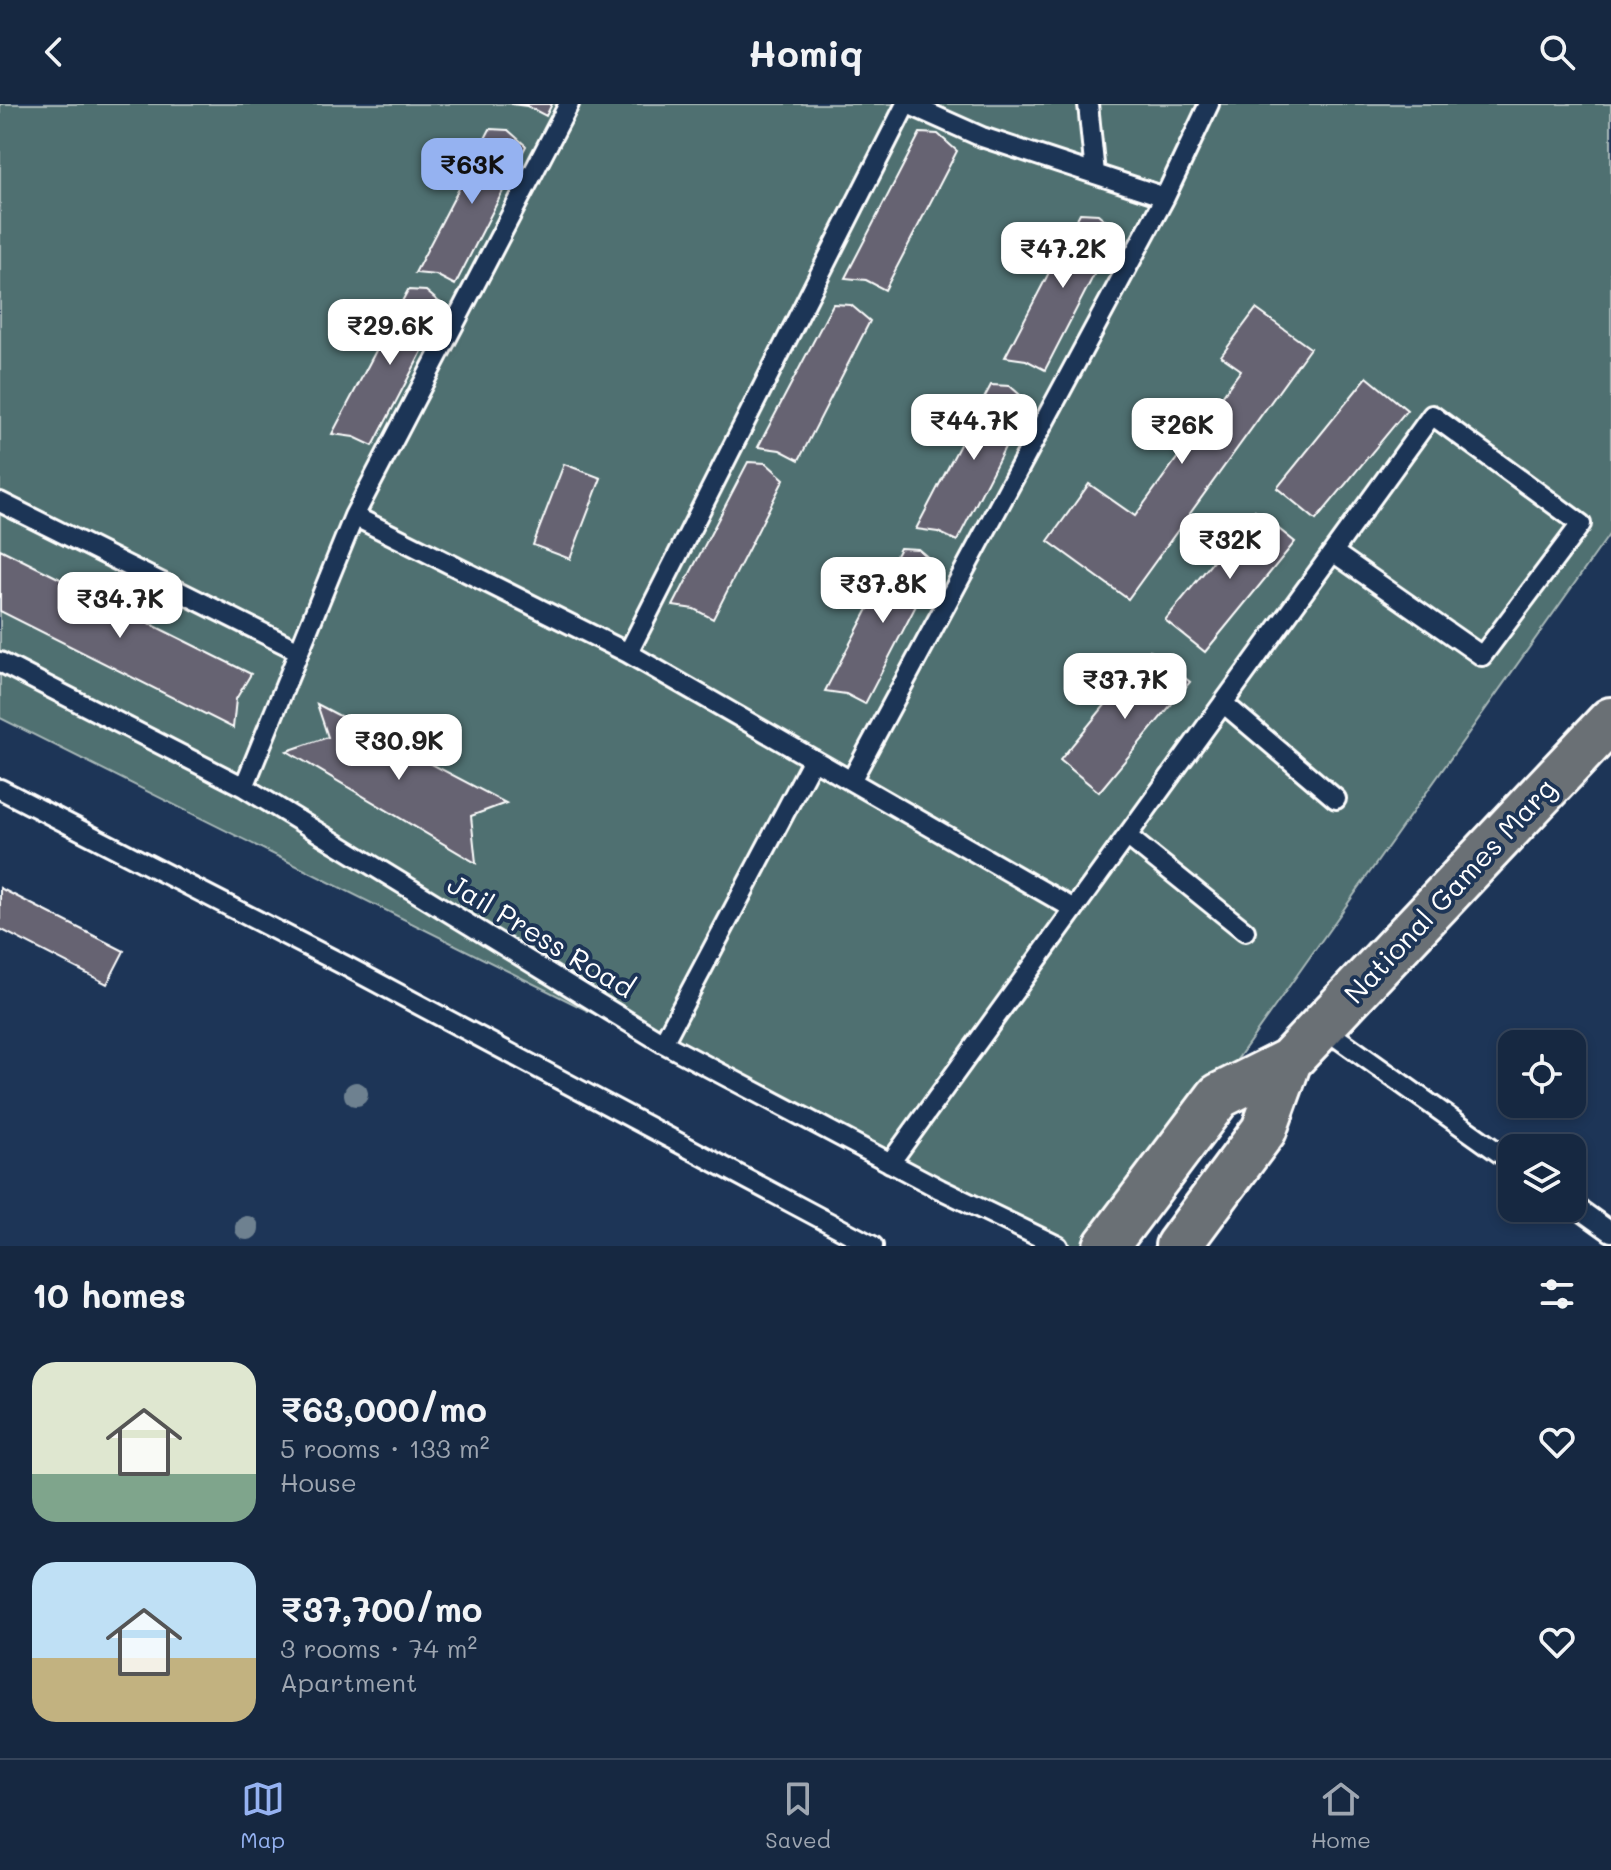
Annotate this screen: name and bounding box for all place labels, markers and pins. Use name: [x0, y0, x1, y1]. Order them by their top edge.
pin: ₹63K: [425, 138, 519, 206]
pin: ₹47.2K: [998, 222, 1128, 290]
pin: ₹29.6K: [325, 299, 455, 367]
pin: ₹44.7K: [909, 394, 1039, 462]
pin: ₹26K: [1135, 398, 1229, 466]
pin: ₹32K: [1183, 513, 1277, 581]
pin: ₹37.8K: [818, 557, 948, 625]
pin: ₹34.7K: [55, 572, 185, 640]
pin: ₹37.7K: [1060, 653, 1190, 721]
pin: ₹30.9K: [334, 714, 464, 782]

